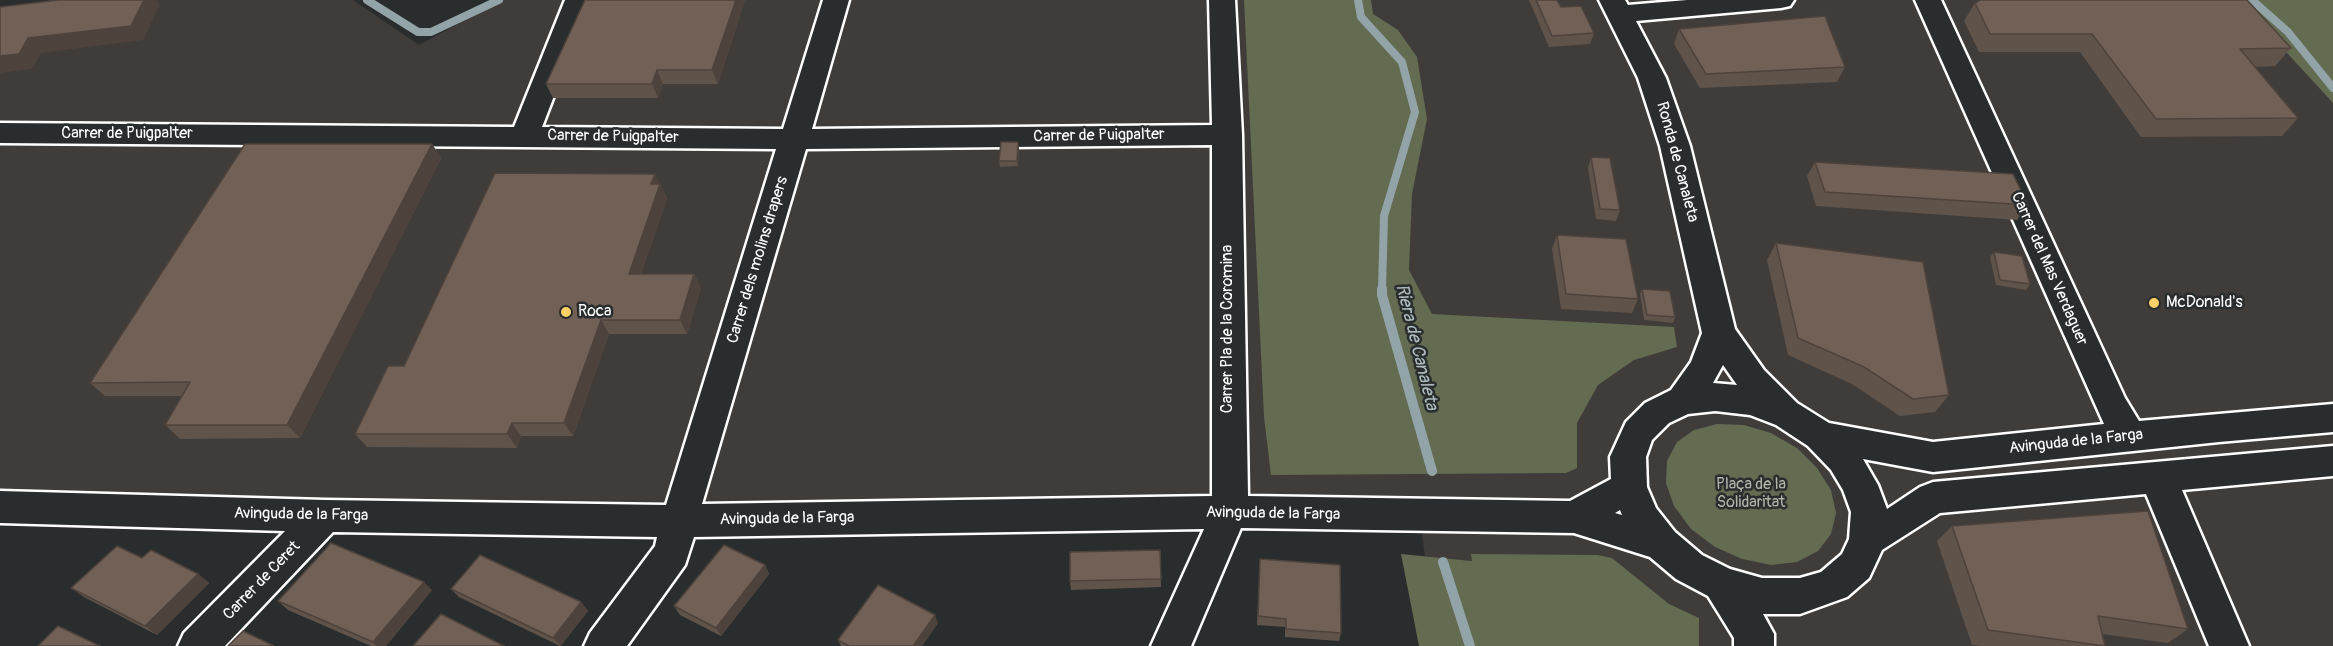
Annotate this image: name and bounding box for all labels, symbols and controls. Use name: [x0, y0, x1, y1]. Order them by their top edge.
street label: Ronda de Canaleta: [1652, 100, 1702, 224]
street label: Carrer de Puigpalter: [61, 124, 193, 144]
street label: Carrer de Puigpalter: [1033, 125, 1165, 147]
street label: Carrer de Puigpalter: [547, 126, 679, 148]
street label: Carrer dels molins drapers: [723, 174, 793, 346]
street label: Carrer del Mas Verdaguer: [2006, 189, 2092, 349]
street label: Carrer Pla de la Coromina: [1218, 245, 1238, 413]
water label: Riera de Canaleta: [1390, 282, 1442, 412]
place label: McDonald's: [2166, 293, 2243, 313]
marker: McDonald's: [2147, 296, 2161, 310]
place label: Roca: [578, 302, 611, 322]
marker: Roca: [559, 305, 573, 319]
street label: Avinguda de la Farga: [2008, 425, 2144, 459]
park label: Plaça de la Solidaritat: [1716, 475, 1786, 513]
street label: Avinguda de la Farga: [1206, 503, 1340, 525]
street label: Avinguda de la Farga: [234, 504, 368, 526]
street label: Avinguda de la Farga: [720, 508, 854, 530]
street label: Carrer de Ceret: [220, 538, 304, 624]

